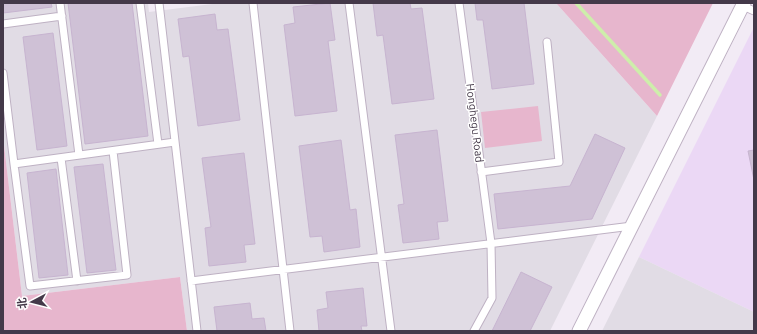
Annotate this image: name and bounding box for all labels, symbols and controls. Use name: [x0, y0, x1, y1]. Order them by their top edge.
street label: Honghegu Road: [464, 83, 486, 163]
north arrow: [12, 282, 52, 322]
text: 北: [15, 297, 29, 309]

